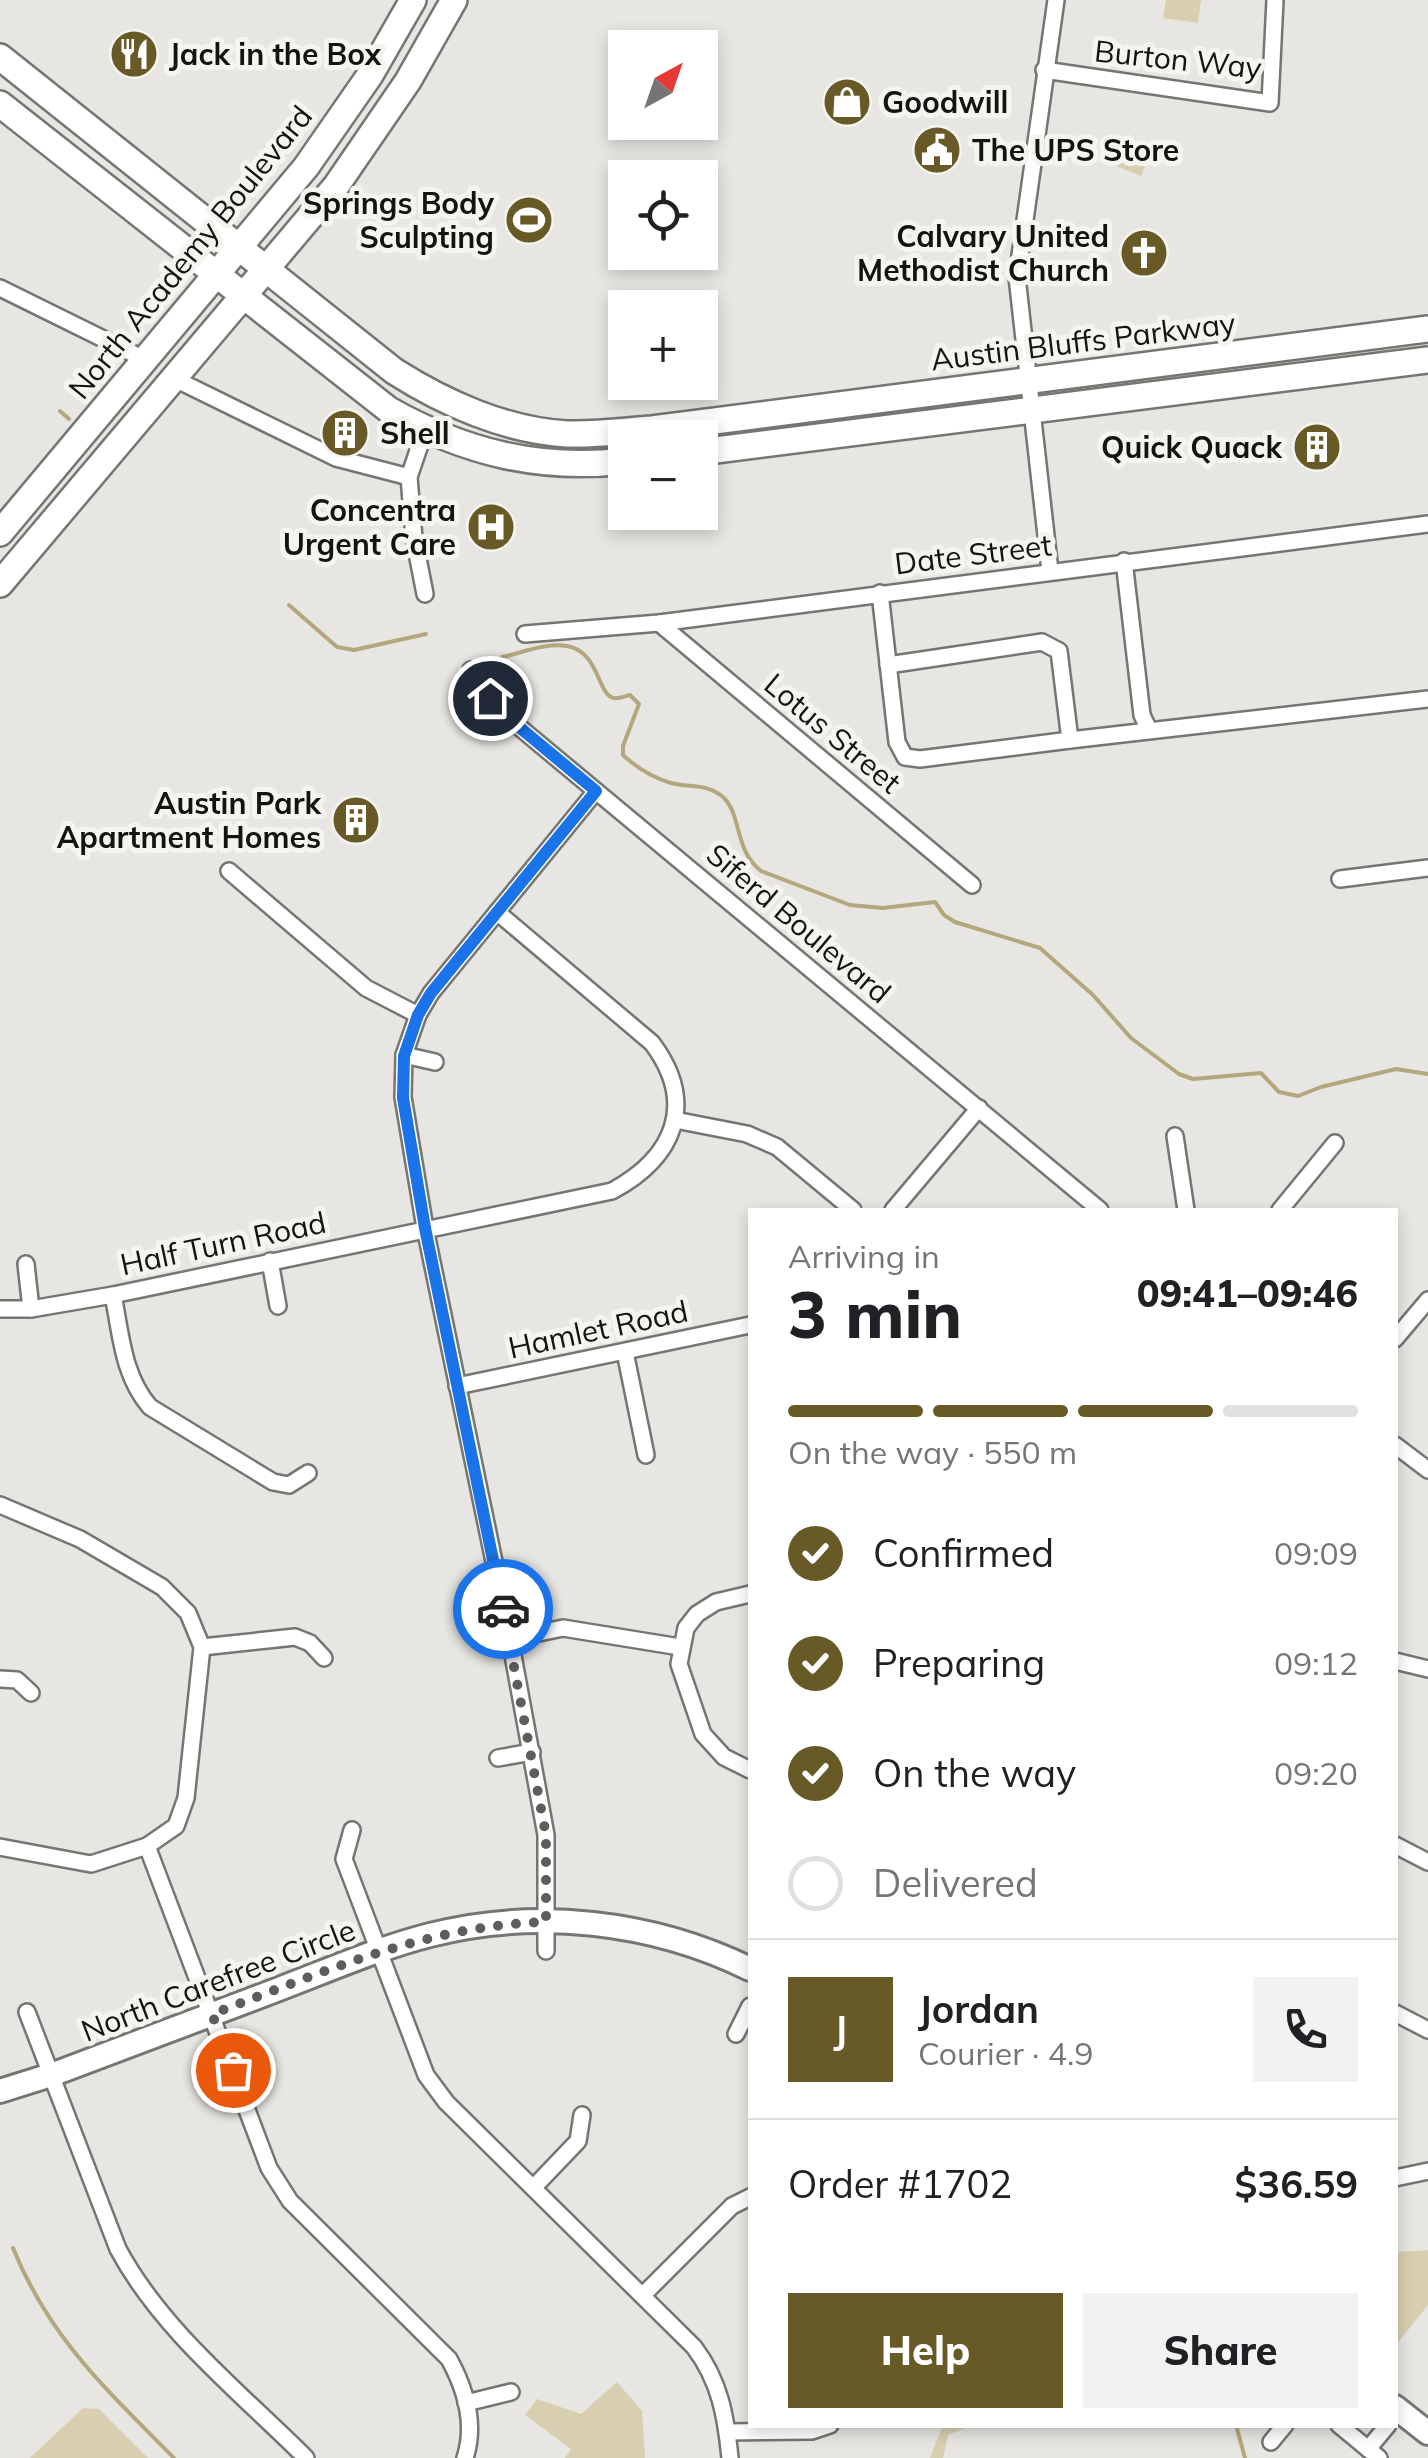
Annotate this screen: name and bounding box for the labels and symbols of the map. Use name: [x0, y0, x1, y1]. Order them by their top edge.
restaurant icon: Jack in the Box: [108, 28, 160, 80]
north arrow: [608, 30, 718, 140]
street label: Burton Way: [1093, 31, 1263, 87]
place label: Jack in the Box: [169, 35, 382, 73]
shop icon: Goodwill: [821, 76, 873, 128]
place label: Goodwill: [882, 83, 1008, 121]
street label: North Academy Boulevard: [60, 98, 320, 406]
public building icon: The UPS Store: [911, 124, 963, 176]
place label: The UPS Store: [972, 131, 1179, 169]
place label: Springs Body Sculpting: [303, 184, 495, 256]
sports icon: Springs Body Sculpting: [503, 194, 555, 246]
place label: Calvary United Methodist Church: [857, 217, 1109, 289]
church icon: Calvary United Methodist Church: [1118, 227, 1170, 279]
street label: Austin Bluffs Parkway: [929, 303, 1238, 379]
building icon: Shell: [319, 407, 371, 459]
place label: Shell: [380, 414, 450, 452]
building icon: Quick Quack: [1291, 421, 1343, 473]
place label: Quick Quack: [1101, 428, 1283, 466]
place label: Concentra Urgent Care: [283, 491, 456, 563]
hospital icon: Concentra Urgent Care: [465, 501, 517, 553]
street label: Date Street: [892, 526, 1054, 582]
pin: [448, 656, 533, 741]
street label: Lotus Street: [757, 665, 909, 801]
place label: Austin Park Apartment Homes: [57, 784, 322, 856]
building icon: Austin Park Apartment Homes: [330, 794, 382, 846]
street label: Siferd Boulevard: [699, 835, 899, 1011]
street label: Half Turn Road: [117, 1203, 329, 1283]
street label: Hamlet Road: [505, 1291, 691, 1367]
courier: [453, 1559, 553, 1659]
street label: North Carefree Circle: [76, 1910, 360, 2050]
pin: [191, 2028, 276, 2113]

